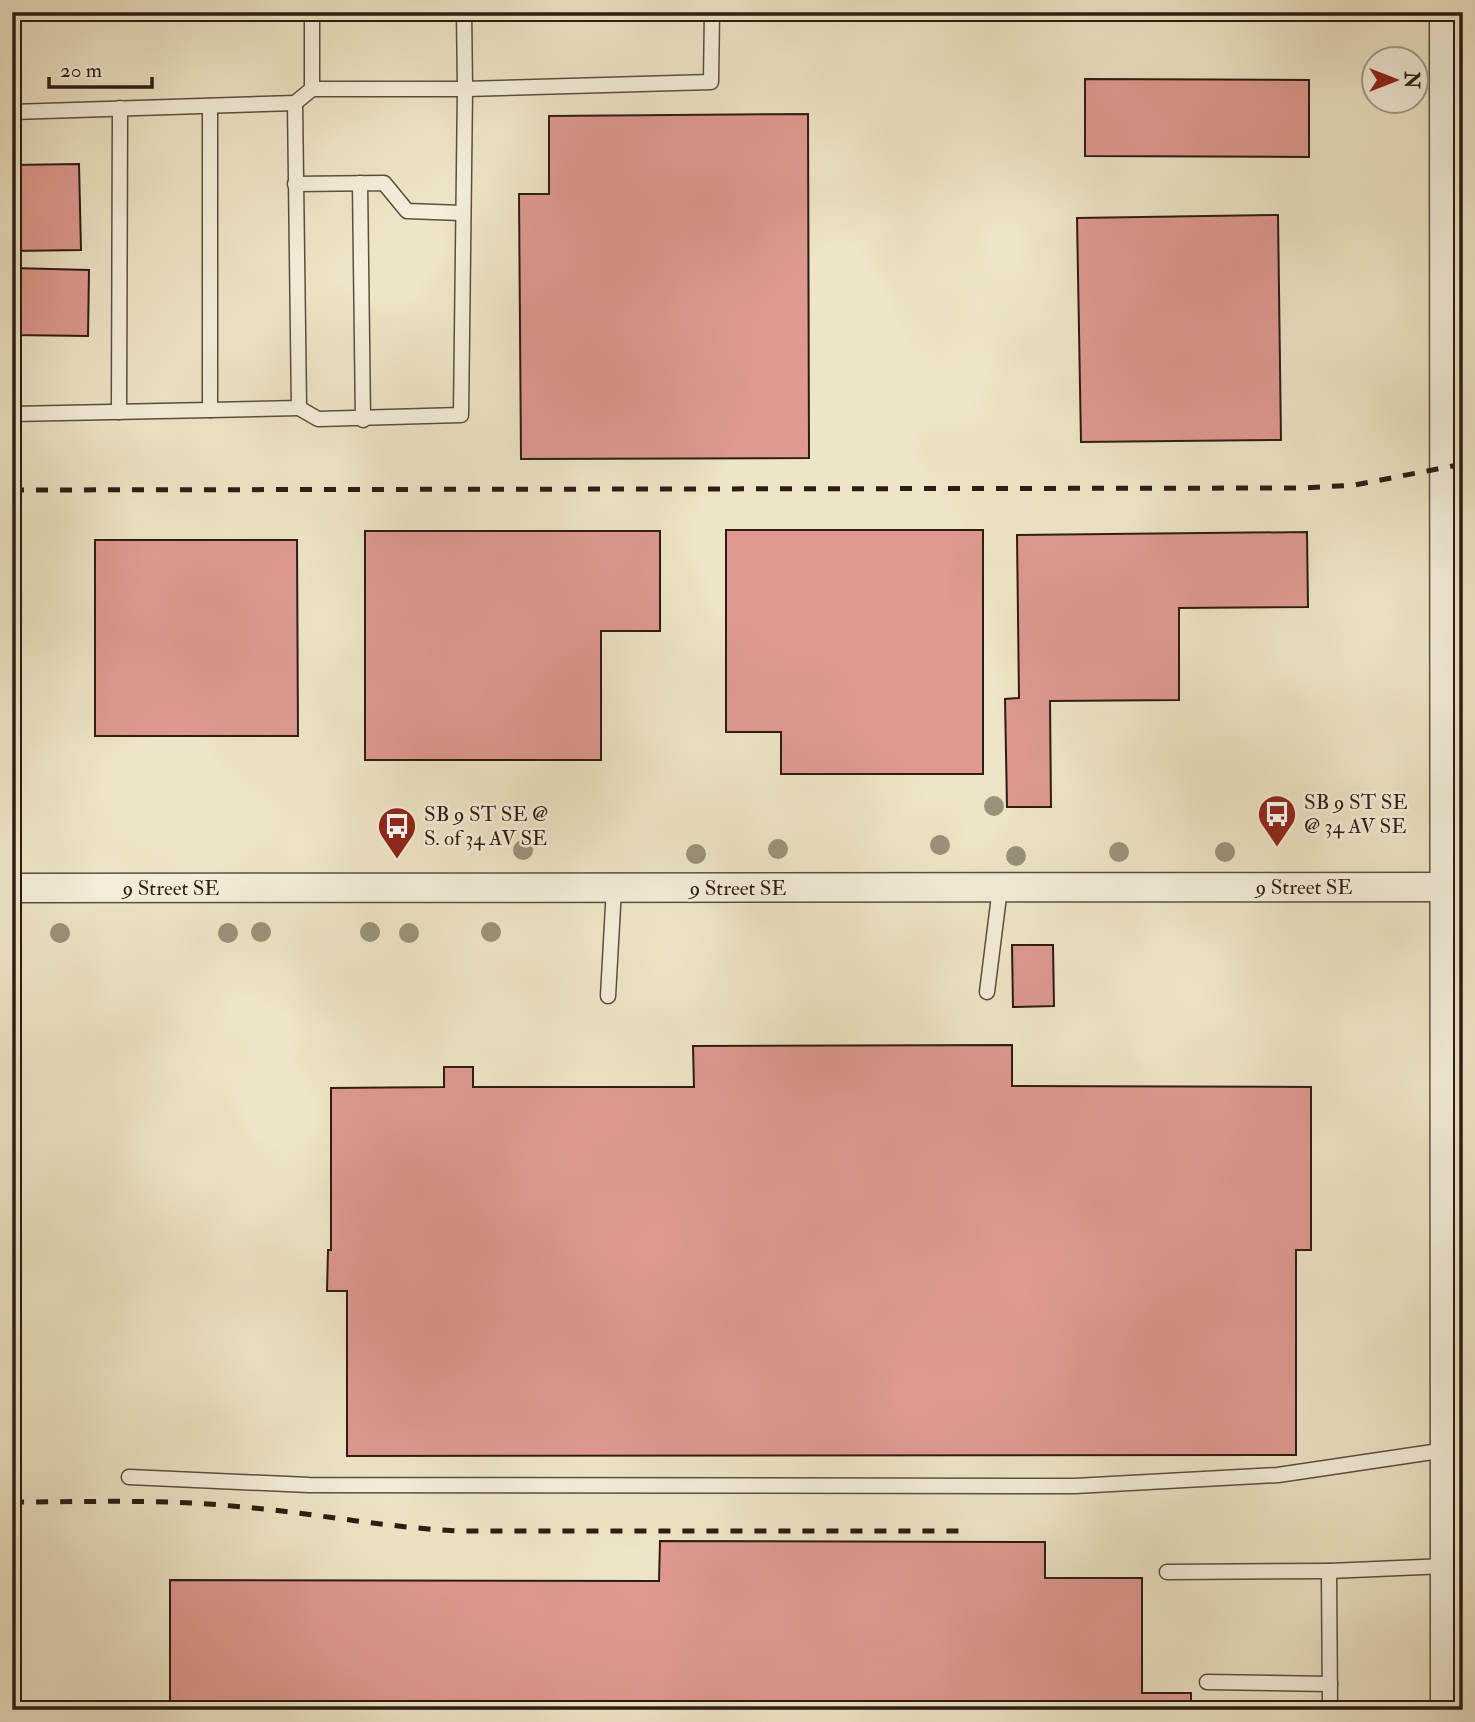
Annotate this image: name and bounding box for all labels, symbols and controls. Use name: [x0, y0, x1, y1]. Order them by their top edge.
scale bar: [49, 46, 152, 90]
north arrow: [1360, 46, 1430, 116]
text: 20 m: [60, 57, 102, 84]
text: N: [1399, 70, 1423, 89]
place label: SB 9 ST SE @ 34 AV SE: [1304, 789, 1408, 840]
bus stop icon: SB 9 ST SE @ 34 AV SE: [1256, 793, 1298, 848]
place label: SB 9 ST SE @ S. of 34 AV SE: [424, 801, 548, 852]
bus stop icon: SB 9 ST SE @ S. of 34 AV SE: [376, 805, 418, 860]
street label: 9 Street SE: [1253, 874, 1353, 901]
street label: 9 Street SE: [120, 875, 220, 902]
street label: 9 Street SE: [687, 875, 787, 902]

